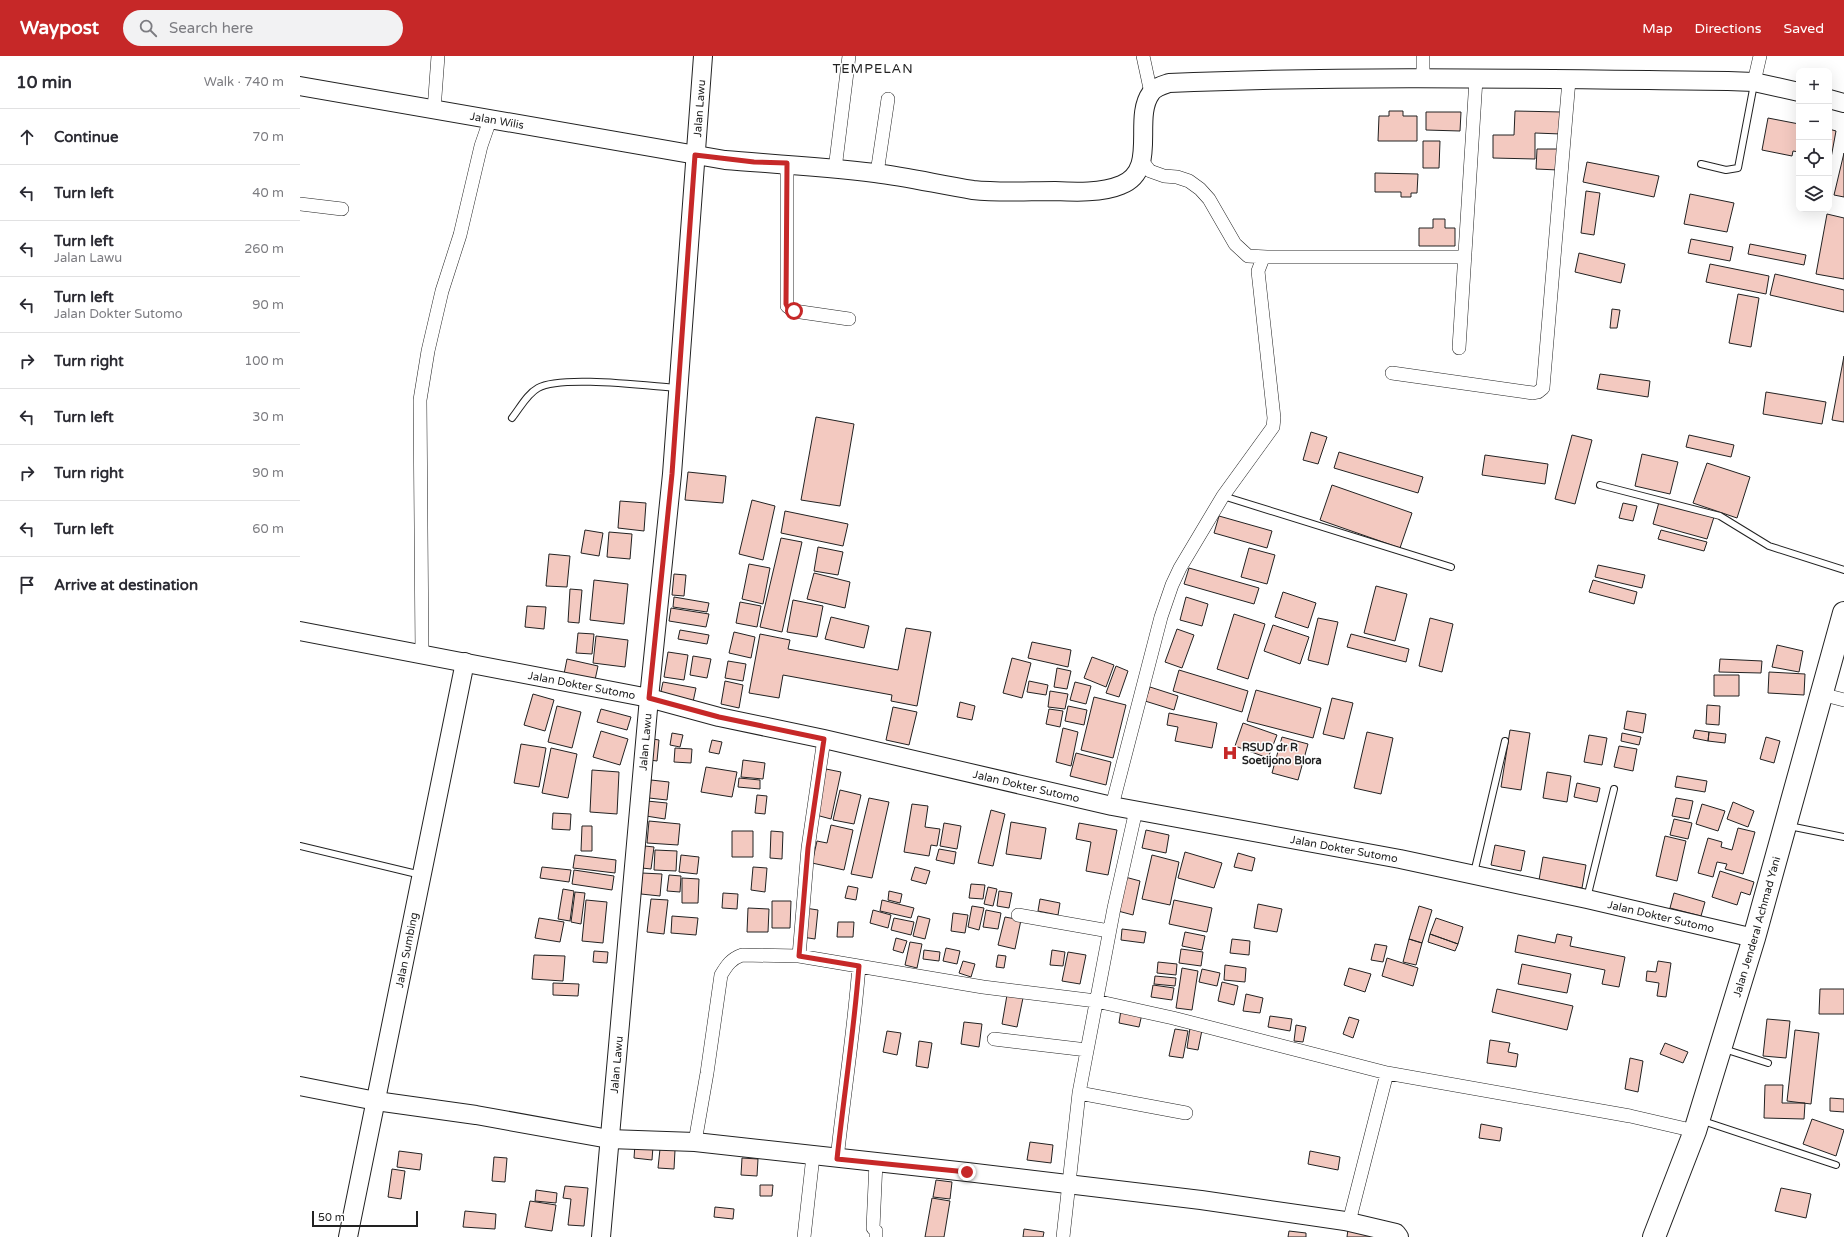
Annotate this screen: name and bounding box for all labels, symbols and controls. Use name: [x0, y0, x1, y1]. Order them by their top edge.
search box: [123, 10, 403, 46]
text: Waypost: [20, 17, 99, 39]
icon: search: [137, 17, 159, 39]
text: Search here: [169, 19, 253, 37]
text: Map: [1642, 20, 1673, 37]
text: Directions: [1695, 20, 1762, 37]
text: Saved: [1784, 20, 1824, 37]
district label: TEMPELAN: [832, 61, 914, 77]
map controls: [1796, 68, 1832, 212]
button: +: [1796, 68, 1832, 104]
text: 10 min: [16, 72, 72, 93]
text: Walk · 740 m: [204, 74, 284, 90]
street label: Jalan Lawu: [691, 79, 708, 138]
button: −: [1796, 104, 1832, 140]
street label: Jalan Wilis: [469, 109, 525, 131]
icon: ahead: [16, 126, 38, 148]
text: Continue: [54, 128, 118, 146]
text: 70 m: [252, 129, 284, 145]
button: locate: [1796, 140, 1832, 176]
button: layers: [1796, 176, 1832, 212]
icon: left: [16, 182, 38, 204]
text: Turn left: [54, 184, 114, 202]
text: 40 m: [252, 185, 284, 201]
text: Turn left: [54, 232, 114, 250]
icon: left: [16, 238, 38, 260]
text: 260 m: [244, 241, 284, 257]
text: Jalan Lawu: [54, 250, 122, 266]
text: Turn left: [54, 288, 114, 306]
icon: left: [16, 294, 38, 316]
text: 90 m: [252, 297, 284, 313]
route start: [785, 302, 803, 320]
text: Jalan Dokter Sutomo: [54, 306, 183, 322]
icon: right: [16, 350, 38, 372]
text: Turn right: [54, 352, 124, 370]
text: 100 m: [244, 353, 284, 369]
icon: left: [16, 406, 38, 428]
text: Turn left: [54, 408, 114, 426]
text: 30 m: [252, 409, 284, 425]
icon: right: [16, 462, 38, 484]
text: Turn right: [54, 464, 124, 482]
text: 90 m: [252, 465, 284, 481]
icon: left: [16, 518, 38, 540]
text: Turn left: [54, 520, 114, 538]
text: 60 m: [252, 521, 284, 537]
icon: arrive: [16, 574, 38, 596]
text: Arrive at destination: [54, 576, 198, 594]
street label: Jalan Dokter Sutomo: [527, 668, 637, 702]
street label: Jalan Lawu: [636, 713, 654, 771]
place label: RSUD dr R Soetijono Blora: [1242, 741, 1322, 768]
hospital icon: RSUD dr R Soetijono Blora: [1221, 744, 1239, 762]
street label: Jalan Dokter Sutomo: [972, 767, 1081, 805]
street label: Jalan Dokter Sutomo: [1289, 832, 1399, 865]
street label: Jalan Jenderal Achmad Yani: [1730, 855, 1783, 999]
street label: Jalan Dokter Sutomo: [1606, 898, 1716, 935]
street label: Jalan Sumbing: [392, 911, 420, 989]
street label: Jalan Lawu: [607, 1035, 625, 1094]
route end: [958, 1163, 976, 1181]
scale bar: [312, 1209, 418, 1228]
text: 50 m: [318, 1211, 345, 1224]

